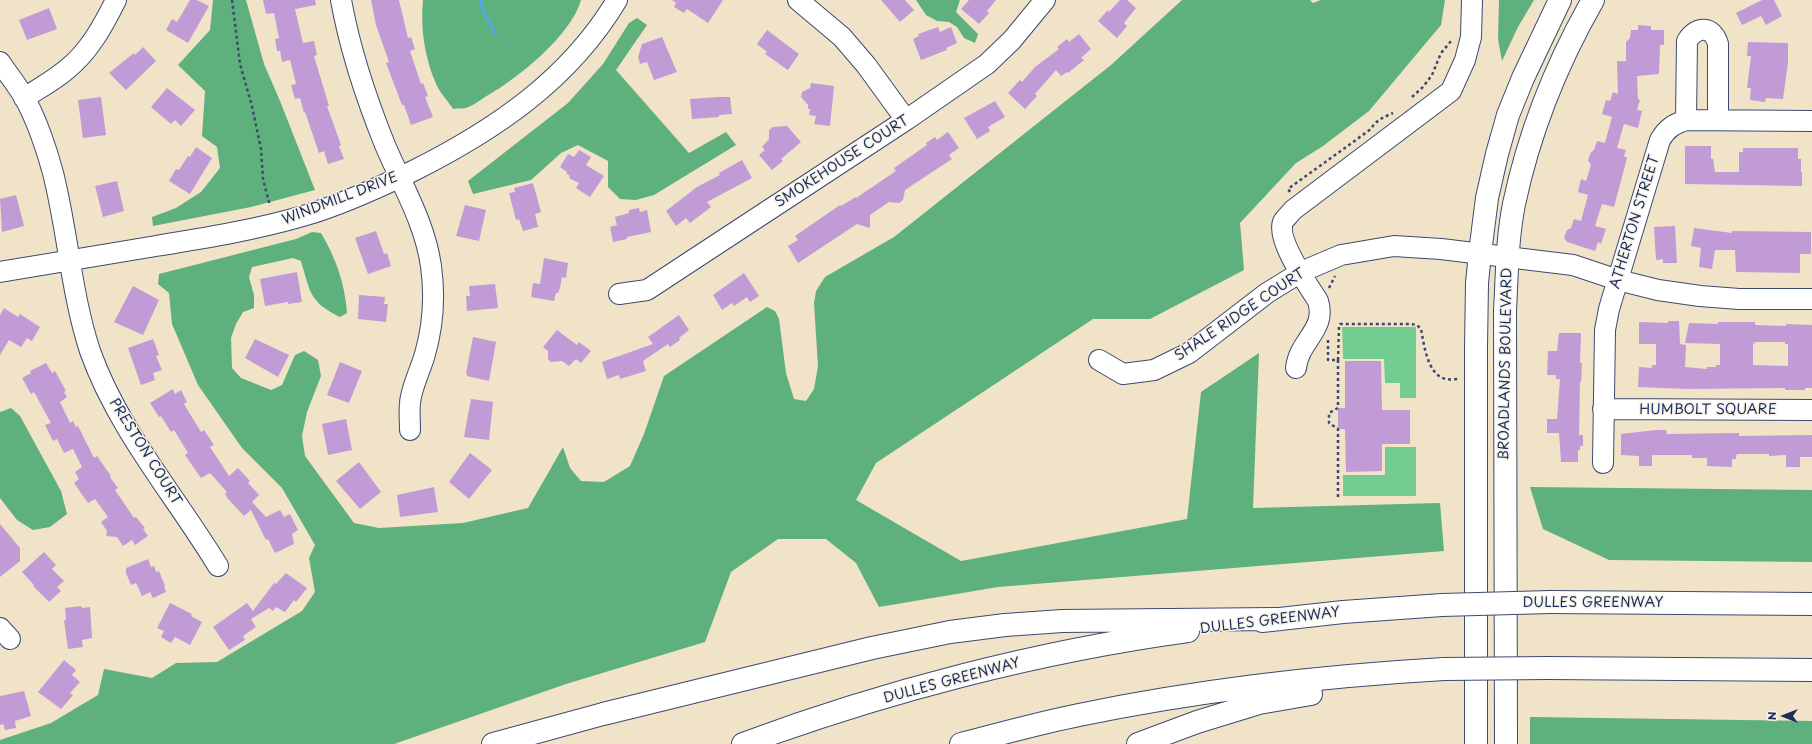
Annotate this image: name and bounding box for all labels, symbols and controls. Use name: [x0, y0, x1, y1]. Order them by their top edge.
street label: SMOKEHOUSE COURT: [772, 112, 912, 212]
street label: ATHERTON STREET: [1607, 153, 1663, 291]
street label: WINDMILL DRIVE: [280, 169, 400, 229]
street label: SHALE RIDGE COURT: [1172, 265, 1308, 365]
street label: BROADLANDS BOULEVARD: [1496, 267, 1516, 461]
street label: PRESTON COURT: [105, 396, 185, 508]
street label: HUMBOLT SQUARE: [1639, 402, 1777, 418]
street label: DULLES GREENWAY: [1523, 595, 1663, 611]
street label: DULLES GREENWAY: [1199, 604, 1341, 638]
street label: DULLES GREENWAY: [882, 655, 1022, 707]
north arrow: [1764, 696, 1804, 736]
text: N: [1763, 712, 1780, 720]

